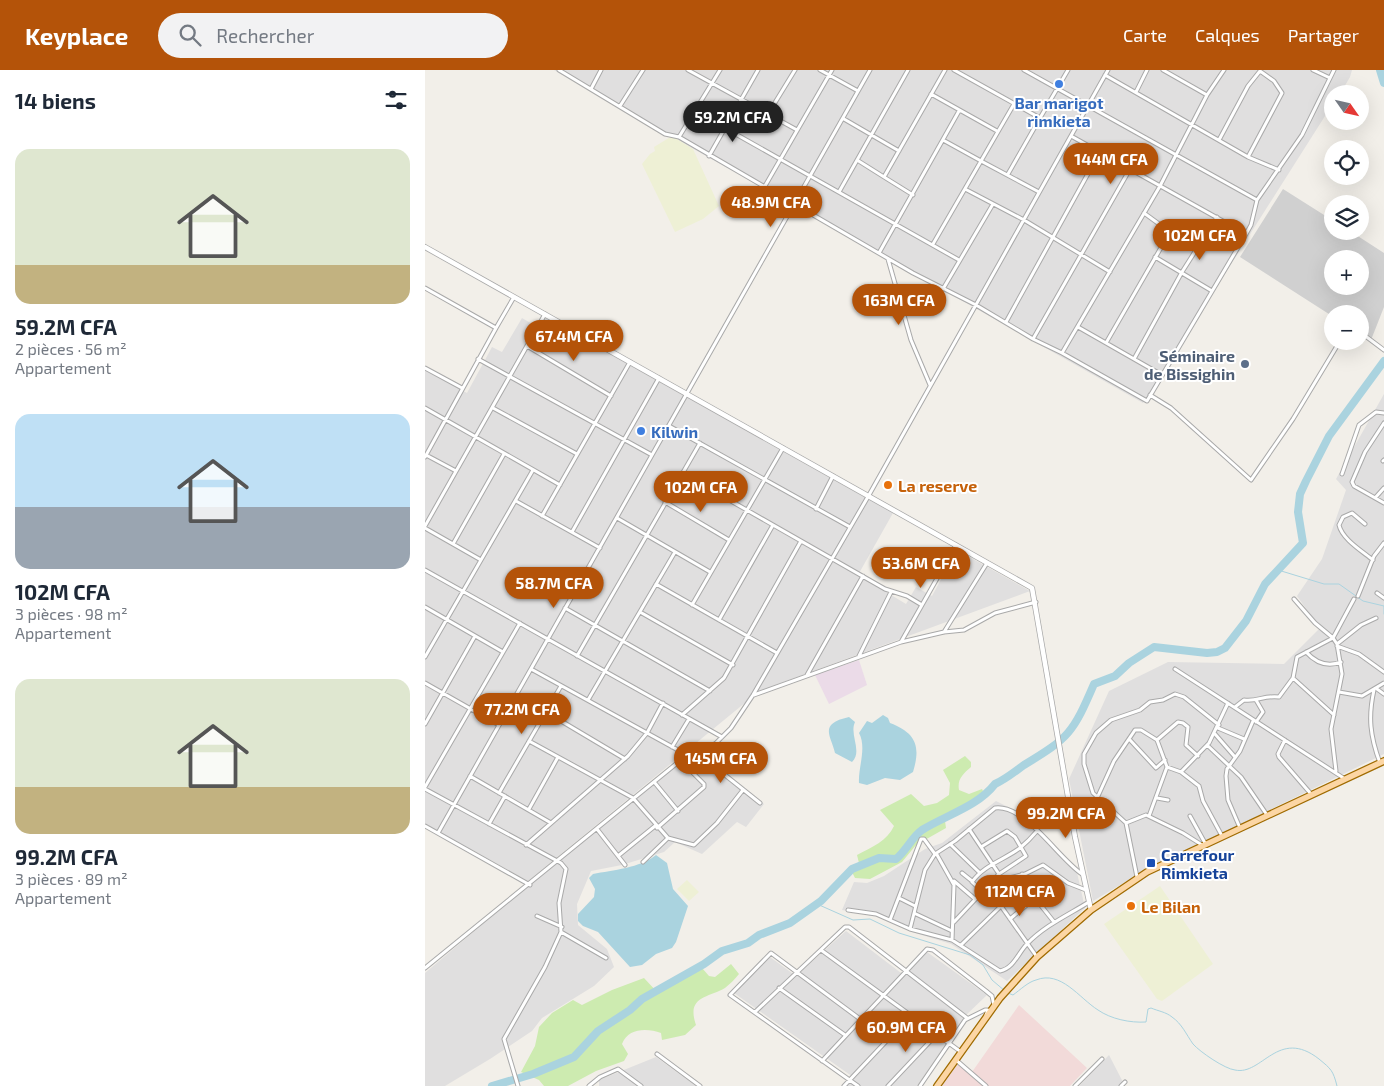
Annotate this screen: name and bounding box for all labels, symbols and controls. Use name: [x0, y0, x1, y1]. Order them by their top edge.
search box: [158, 13, 508, 58]
text: Keyplace: [25, 21, 128, 50]
icon: search: [176, 21, 204, 49]
text: Rechercher: [216, 24, 314, 47]
text: Carte: [1123, 24, 1167, 46]
text: Calques: [1195, 24, 1260, 46]
text: Partager: [1288, 24, 1359, 46]
marker: Bar marigot rimkieta: [1053, 78, 1065, 90]
north arrow: [1324, 85, 1369, 130]
map controls: [1324, 85, 1369, 350]
icon: filters: [382, 86, 410, 114]
text: 14 biens: [15, 88, 96, 113]
place label: Bar marigot rimkieta: [1015, 93, 1104, 130]
pin: 59.2M CFA: [676, 100, 790, 143]
text: 59.2M CFA: [694, 107, 772, 126]
button: locate: [1324, 140, 1369, 185]
pin: 144M CFA: [1059, 142, 1163, 185]
text: 144M CFA: [1074, 149, 1148, 168]
icon: home: [168, 181, 258, 271]
pin: 48.9M CFA: [714, 186, 828, 228]
text: 48.9M CFA: [731, 192, 811, 211]
button: layers: [1324, 195, 1369, 240]
pin: 102M CFA: [1148, 218, 1252, 261]
text: 102M CFA: [1164, 225, 1236, 244]
button: +: [1324, 250, 1369, 295]
pin: 163M CFA: [847, 284, 951, 326]
text: 163M CFA: [863, 290, 935, 309]
button: −: [1324, 305, 1369, 350]
text: 59.2M CFA: [15, 314, 117, 339]
pin: 67.4M CFA: [517, 320, 631, 362]
text: 67.4M CFA: [535, 326, 613, 345]
text: 2 pièces · 56 m²: [15, 339, 127, 358]
place label: Séminaire de Bissighin: [1144, 346, 1235, 383]
text: Appartement: [15, 358, 111, 377]
marker: Séminaire de Bissighin: [1239, 358, 1251, 370]
place label: Kilwin: [651, 422, 698, 441]
marker: Kilwin: [635, 425, 647, 437]
icon: home: [168, 446, 258, 536]
pin: 102M CFA: [649, 470, 753, 513]
place label: La reserve: [898, 476, 977, 495]
text: 102M CFA: [665, 477, 737, 496]
marker: La reserve: [882, 479, 894, 491]
pin: 53.6M CFA: [864, 546, 978, 589]
text: 53.6M CFA: [882, 553, 960, 572]
pin: 58.7M CFA: [497, 566, 611, 609]
text: 58.7M CFA: [516, 573, 592, 592]
text: 102M CFA: [15, 579, 110, 604]
text: 3 pièces · 98 m²: [15, 604, 128, 623]
text: Appartement: [15, 623, 111, 642]
pin: 77.2M CFA: [465, 692, 579, 735]
text: 77.2M CFA: [484, 699, 560, 718]
icon: home: [168, 711, 258, 801]
pin: 145M CFA: [669, 742, 773, 784]
text: 145M CFA: [685, 748, 757, 767]
pin: 99.2M CFA: [1009, 796, 1123, 839]
text: 99.2M CFA: [1027, 803, 1105, 822]
text: 99.2M CFA: [15, 844, 118, 869]
place label: Carrefour Rimkieta: [1161, 845, 1234, 882]
marker: Carrefour Rimkieta: [1145, 857, 1157, 869]
text: 3 pièces · 89 m²: [15, 869, 128, 888]
pin: 112M CFA: [968, 874, 1072, 917]
text: 112M CFA: [985, 881, 1055, 900]
text: Appartement: [15, 888, 111, 907]
place label: Le Bilan: [1141, 897, 1201, 916]
marker: Le Bilan: [1125, 900, 1137, 912]
pin: 60.9M CFA: [849, 1010, 963, 1053]
text: 60.9M CFA: [866, 1017, 946, 1036]

